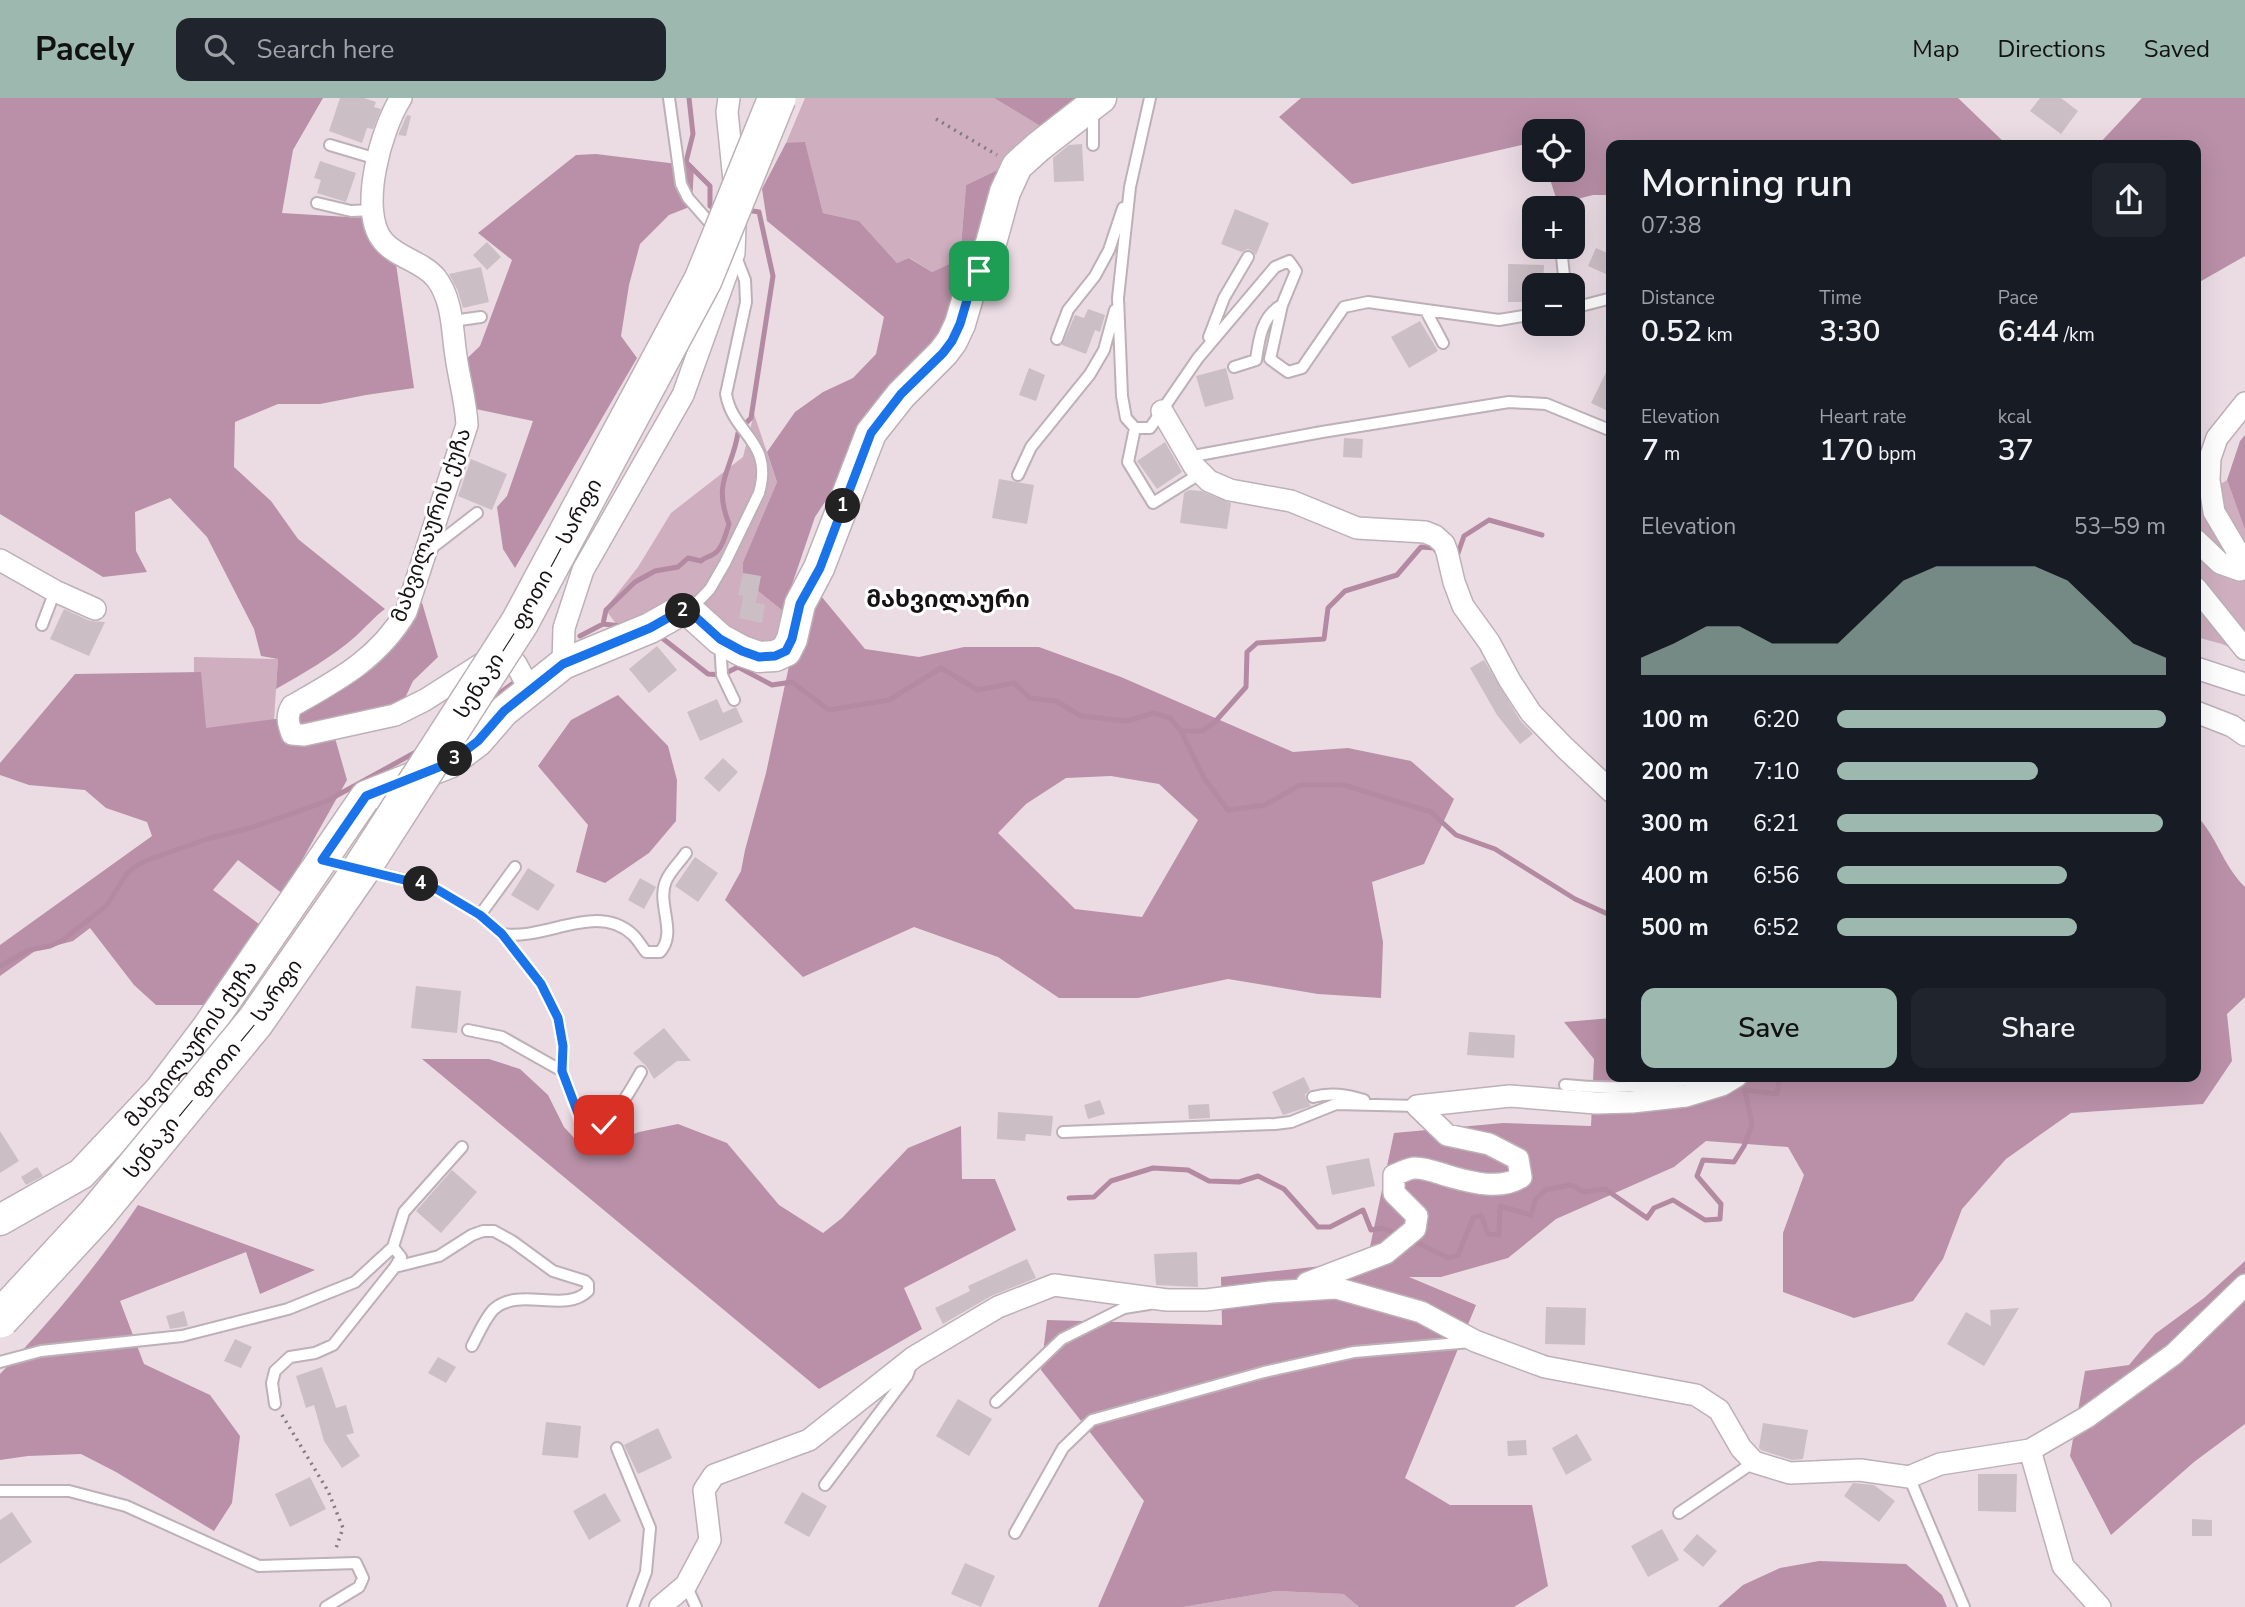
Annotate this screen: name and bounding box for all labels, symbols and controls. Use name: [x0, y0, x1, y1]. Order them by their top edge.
search box: [176, 18, 666, 81]
text: Pacely: [35, 27, 134, 72]
icon: search: [200, 30, 238, 68]
text: Search here: [256, 32, 394, 67]
text: Map: [1912, 33, 1959, 65]
text: Directions: [1997, 33, 2106, 65]
text: Saved: [2144, 33, 2210, 65]
map controls: [1522, 119, 1585, 336]
button: locate: [1522, 119, 1585, 182]
text: Morning run: [1641, 158, 1853, 209]
button: share: [2092, 163, 2166, 237]
button: +: [1522, 196, 1585, 259]
text: 07:38: [1641, 210, 1701, 241]
pin: [949, 241, 1009, 301]
icon: arrive: [960, 252, 998, 290]
button: −: [1522, 273, 1585, 336]
text: Distance: [1641, 285, 1715, 311]
text: Time: [1819, 285, 1862, 311]
text: Pace: [1998, 285, 2038, 311]
text: 0.52: [1641, 311, 1702, 352]
text: 3:30: [1819, 311, 1880, 352]
text: 6:44: [1998, 311, 2059, 352]
text: km: [1702, 322, 1733, 348]
text: /km: [2059, 322, 2095, 348]
text: Elevation: [1641, 404, 1720, 430]
text: Heart rate: [1819, 404, 1906, 430]
text: kcal: [1998, 404, 2031, 430]
street label: მახვილაურის ქუჩა: [385, 424, 477, 626]
text: 7: [1641, 430, 1659, 471]
text: 170: [1819, 430, 1873, 471]
text: 37: [1998, 430, 2034, 471]
text: m: [1659, 441, 1680, 467]
text: bpm: [1873, 441, 1917, 467]
street label: სენაკი — ფოთი — სარფი: [448, 473, 608, 724]
pin: 1: [826, 488, 860, 524]
text: 1: [837, 492, 848, 518]
text: Elevation: [1641, 511, 1736, 542]
text: 53–59 m: [2074, 511, 2166, 542]
district label: მახვილაური: [866, 583, 1030, 615]
pin: 2: [666, 594, 700, 628]
text: 2: [677, 597, 688, 623]
text: 100 m: [1641, 704, 1709, 735]
text: 6:20: [1753, 704, 1800, 735]
pin: 3: [438, 742, 472, 776]
text: 3: [449, 745, 460, 771]
text: 200 m: [1641, 756, 1709, 787]
text: 7:10: [1753, 756, 1800, 787]
text: 300 m: [1641, 808, 1709, 839]
text: 6:21: [1753, 808, 1800, 839]
text: 400 m: [1641, 860, 1709, 891]
text: 6:56: [1753, 860, 1800, 891]
pin: 4: [404, 866, 438, 902]
text: 4: [415, 870, 426, 896]
text: 500 m: [1641, 912, 1709, 943]
text: 6:52: [1753, 912, 1800, 943]
street label: სენაკი — ფოთი — სარფი: [118, 953, 309, 1185]
street label: მახვილაურის ქუჩა: [118, 954, 264, 1133]
button: Save: [1641, 988, 1897, 1068]
button: Share: [1911, 988, 2166, 1068]
pin: [574, 1095, 634, 1155]
icon: check: [585, 1106, 623, 1144]

